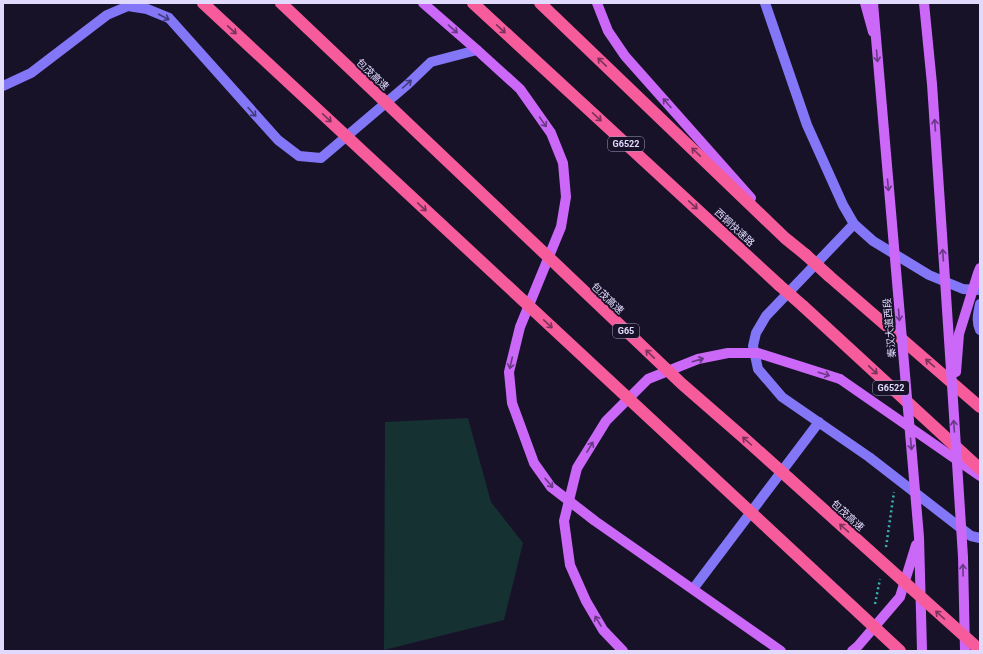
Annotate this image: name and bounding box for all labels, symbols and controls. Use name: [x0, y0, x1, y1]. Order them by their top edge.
one-way arrow: [158, 14, 170, 21]
one-way arrow: [447, 24, 458, 33]
one-way arrow: [227, 25, 237, 34]
one-way arrow: [496, 25, 506, 34]
one-way arrow: [873, 49, 881, 62]
street label: 包茂高速: [354, 57, 391, 92]
one-way arrow: [597, 57, 607, 67]
one-way arrow: [402, 80, 412, 89]
one-way arrow: [662, 98, 672, 108]
one-way arrow: [248, 107, 257, 117]
one-way arrow: [322, 113, 332, 123]
one-way arrow: [592, 113, 602, 122]
one-way arrow: [539, 116, 547, 127]
one-way arrow: [931, 119, 938, 132]
road number: G6522: [608, 137, 644, 151]
one-way arrow: [691, 147, 701, 157]
one-way arrow: [885, 178, 892, 191]
one-way arrow: [688, 200, 698, 210]
one-way arrow: [417, 202, 427, 211]
street label: 西铜快速路: [713, 206, 757, 248]
one-way arrow: [940, 249, 947, 262]
street label: 包茂高速: [589, 281, 626, 316]
street label: 秦汉大道西段: [881, 298, 898, 358]
one-way arrow: [896, 308, 903, 321]
one-way arrow: [543, 319, 553, 329]
road number: G65: [613, 324, 639, 338]
one-way arrow: [645, 349, 655, 359]
one-way arrow: [507, 356, 515, 369]
one-way arrow: [691, 356, 704, 363]
one-way arrow: [924, 359, 935, 368]
one-way arrow: [867, 365, 877, 374]
one-way arrow: [817, 371, 830, 378]
road number: G6522: [873, 381, 909, 395]
one-way arrow: [951, 420, 958, 433]
one-way arrow: [742, 436, 752, 445]
one-way arrow: [907, 437, 914, 450]
one-way arrow: [586, 441, 594, 453]
one-way arrow: [545, 478, 554, 489]
street label: 包茂高速: [829, 498, 866, 533]
one-way arrow: [839, 523, 849, 532]
one-way arrow: [959, 564, 967, 577]
one-way arrow: [935, 610, 946, 619]
one-way arrow: [594, 615, 602, 627]

